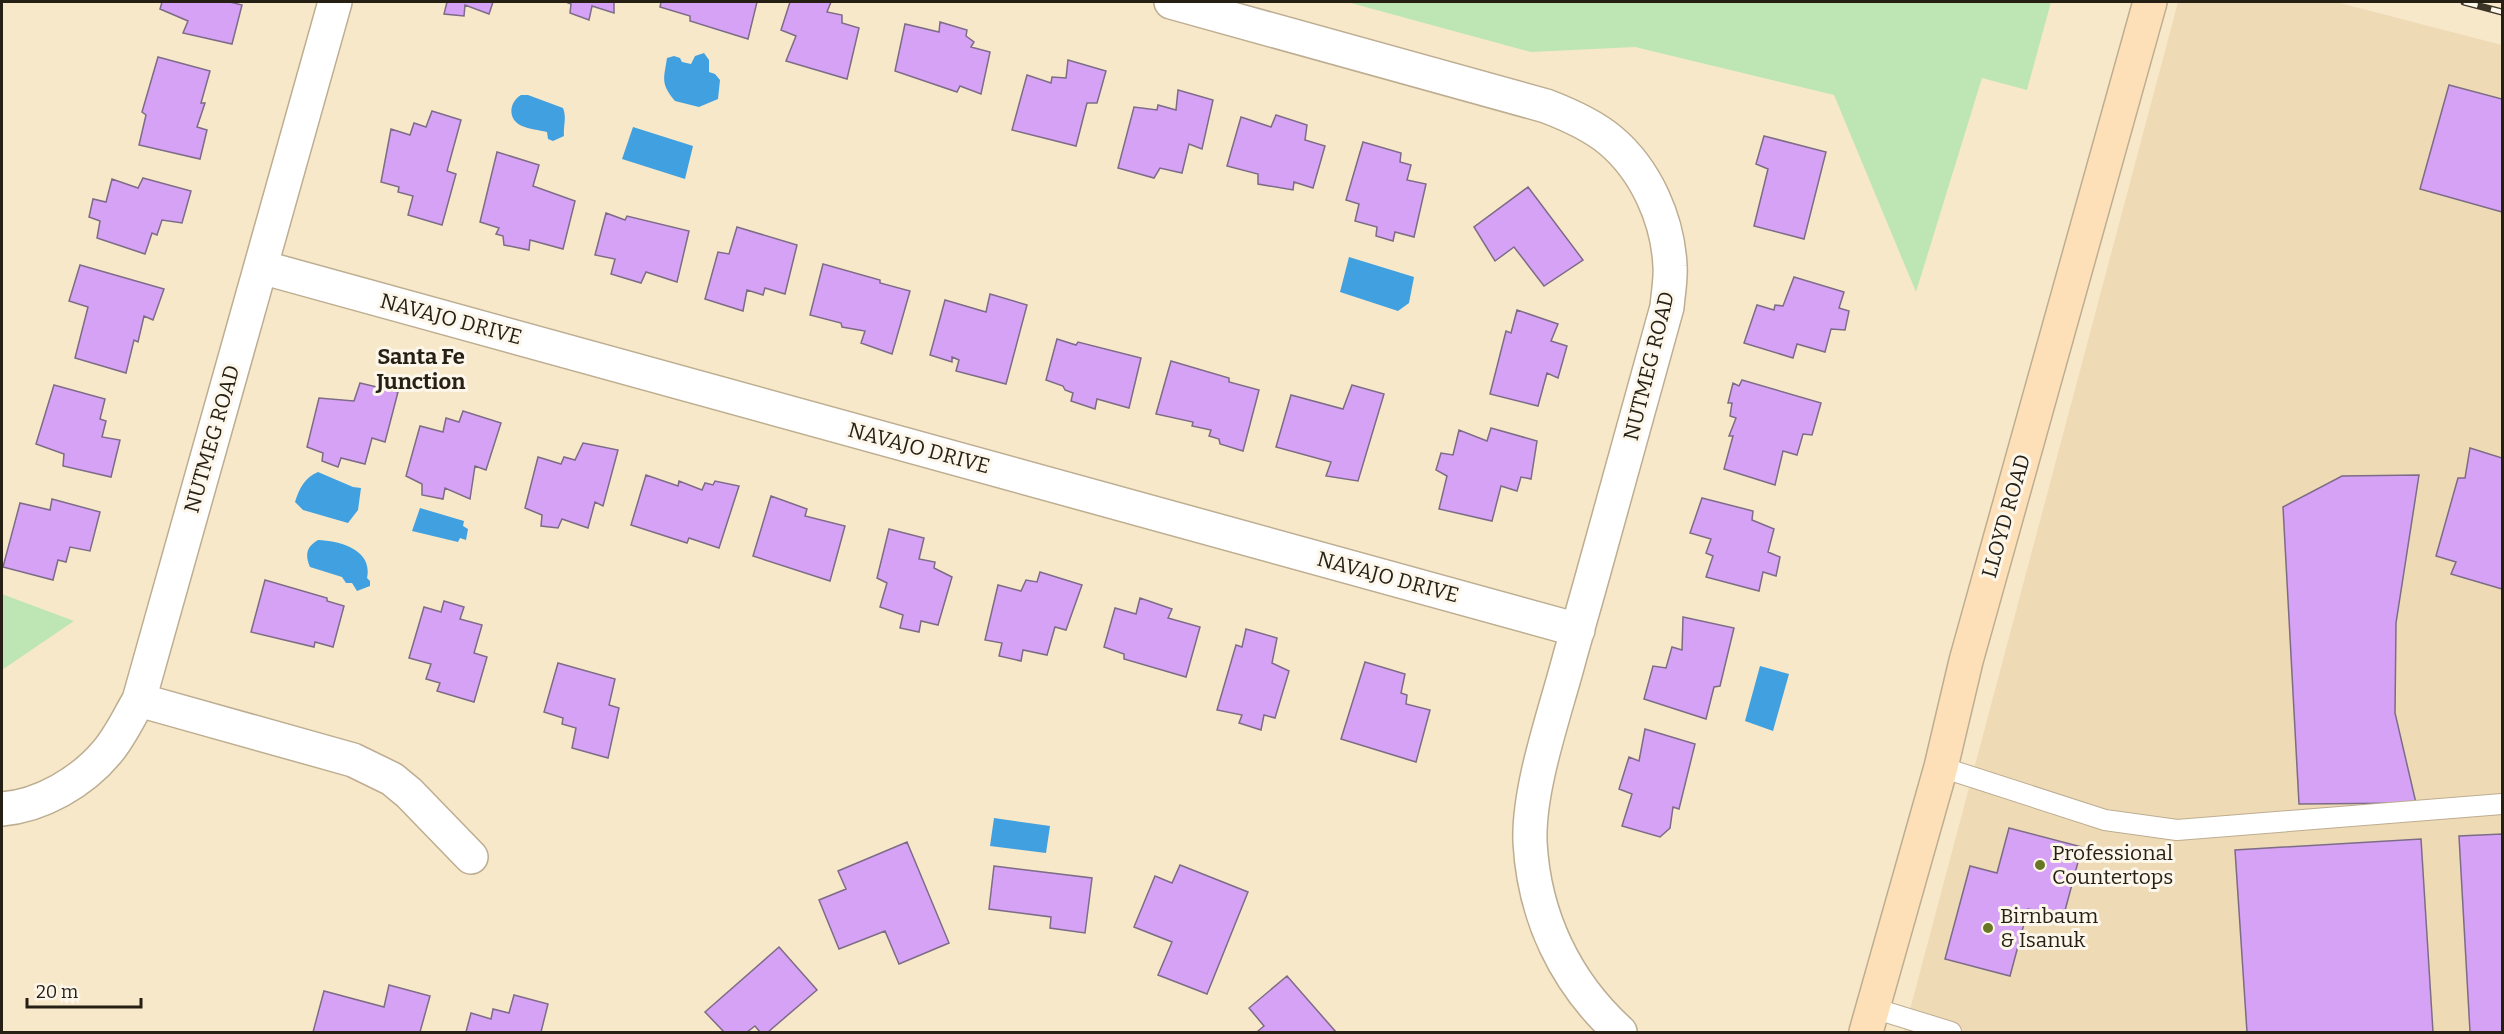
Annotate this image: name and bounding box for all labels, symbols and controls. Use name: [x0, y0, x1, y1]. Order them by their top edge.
street label: NAVAJO DRIVE: [377, 288, 525, 350]
street label: NUTMEG ROAD: [1618, 289, 1680, 443]
district label: Santa Fe Junction: [376, 343, 465, 395]
street label: NUTMEG ROAD: [178, 362, 246, 516]
street label: NAVAJO DRIVE: [845, 417, 993, 479]
street label: LLOYD ROAD: [1976, 451, 2036, 581]
street label: NAVAJO DRIVE: [1314, 546, 1462, 608]
place label: Professional Countertops: [2052, 840, 2173, 890]
marker: Professional Countertops: [2033, 858, 2047, 872]
place label: Birnbaum & Isanuk: [2000, 903, 2098, 953]
marker: Birnbaum & Isanuk: [1981, 921, 1995, 935]
scale bar: [27, 971, 141, 1009]
text: 20 m: [36, 981, 78, 1003]

